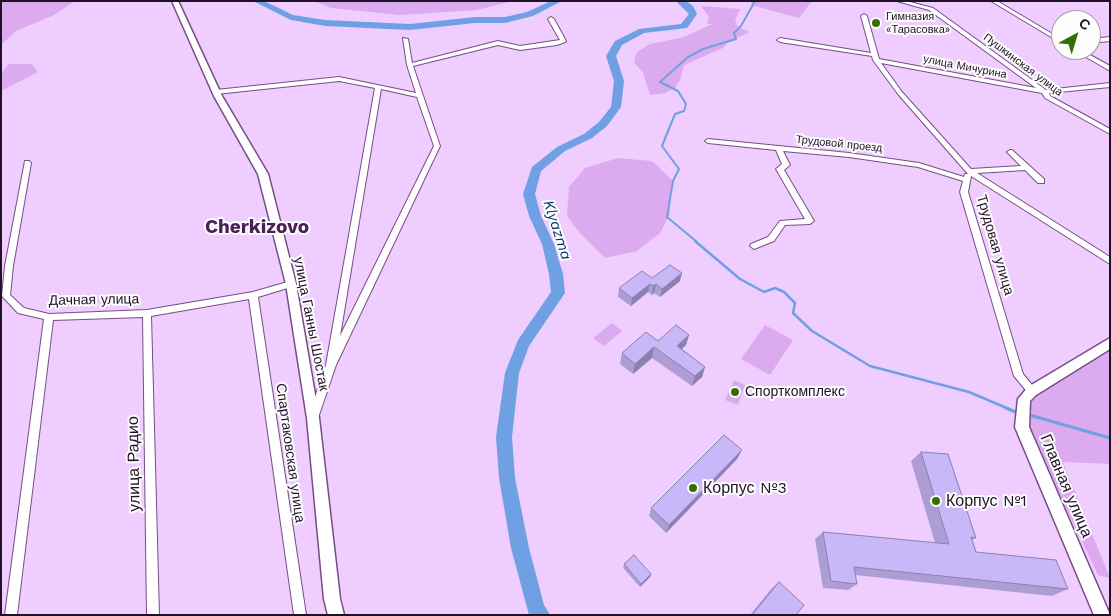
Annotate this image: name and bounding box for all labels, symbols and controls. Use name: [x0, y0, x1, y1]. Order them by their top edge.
place label: Гимназия «Тарасовка»: [886, 10, 950, 36]
north arrow: [1051, 10, 1101, 60]
text: С: [1076, 15, 1094, 34]
marker: Гимназия «Тарасовка»: [870, 17, 882, 29]
street label: Пушкинская улица: [981, 31, 1065, 99]
street label: улица Мичурина: [922, 52, 1008, 82]
street label: Трудовой проезд: [795, 133, 883, 155]
street label: Трудовая улица: [973, 193, 1017, 297]
water label: Klyazma: [539, 198, 575, 262]
district label: Cherkizovo: [205, 216, 309, 238]
street label: улица Ганны Шостак: [290, 256, 332, 392]
street label: Дачная улица: [49, 291, 139, 309]
street label: Спартаковская улица: [272, 382, 308, 524]
place label: Спорткомплекс: [745, 384, 845, 400]
marker: Спорткомплекс: [729, 386, 741, 398]
street label: улица Радио: [124, 416, 144, 512]
street label: Главная улица: [1036, 431, 1096, 541]
place label: Корпус №3: [703, 478, 787, 498]
marker: Корпус №3: [687, 482, 699, 494]
place label: Корпус №1: [946, 491, 1027, 511]
marker: Корпус №1: [930, 495, 942, 507]

